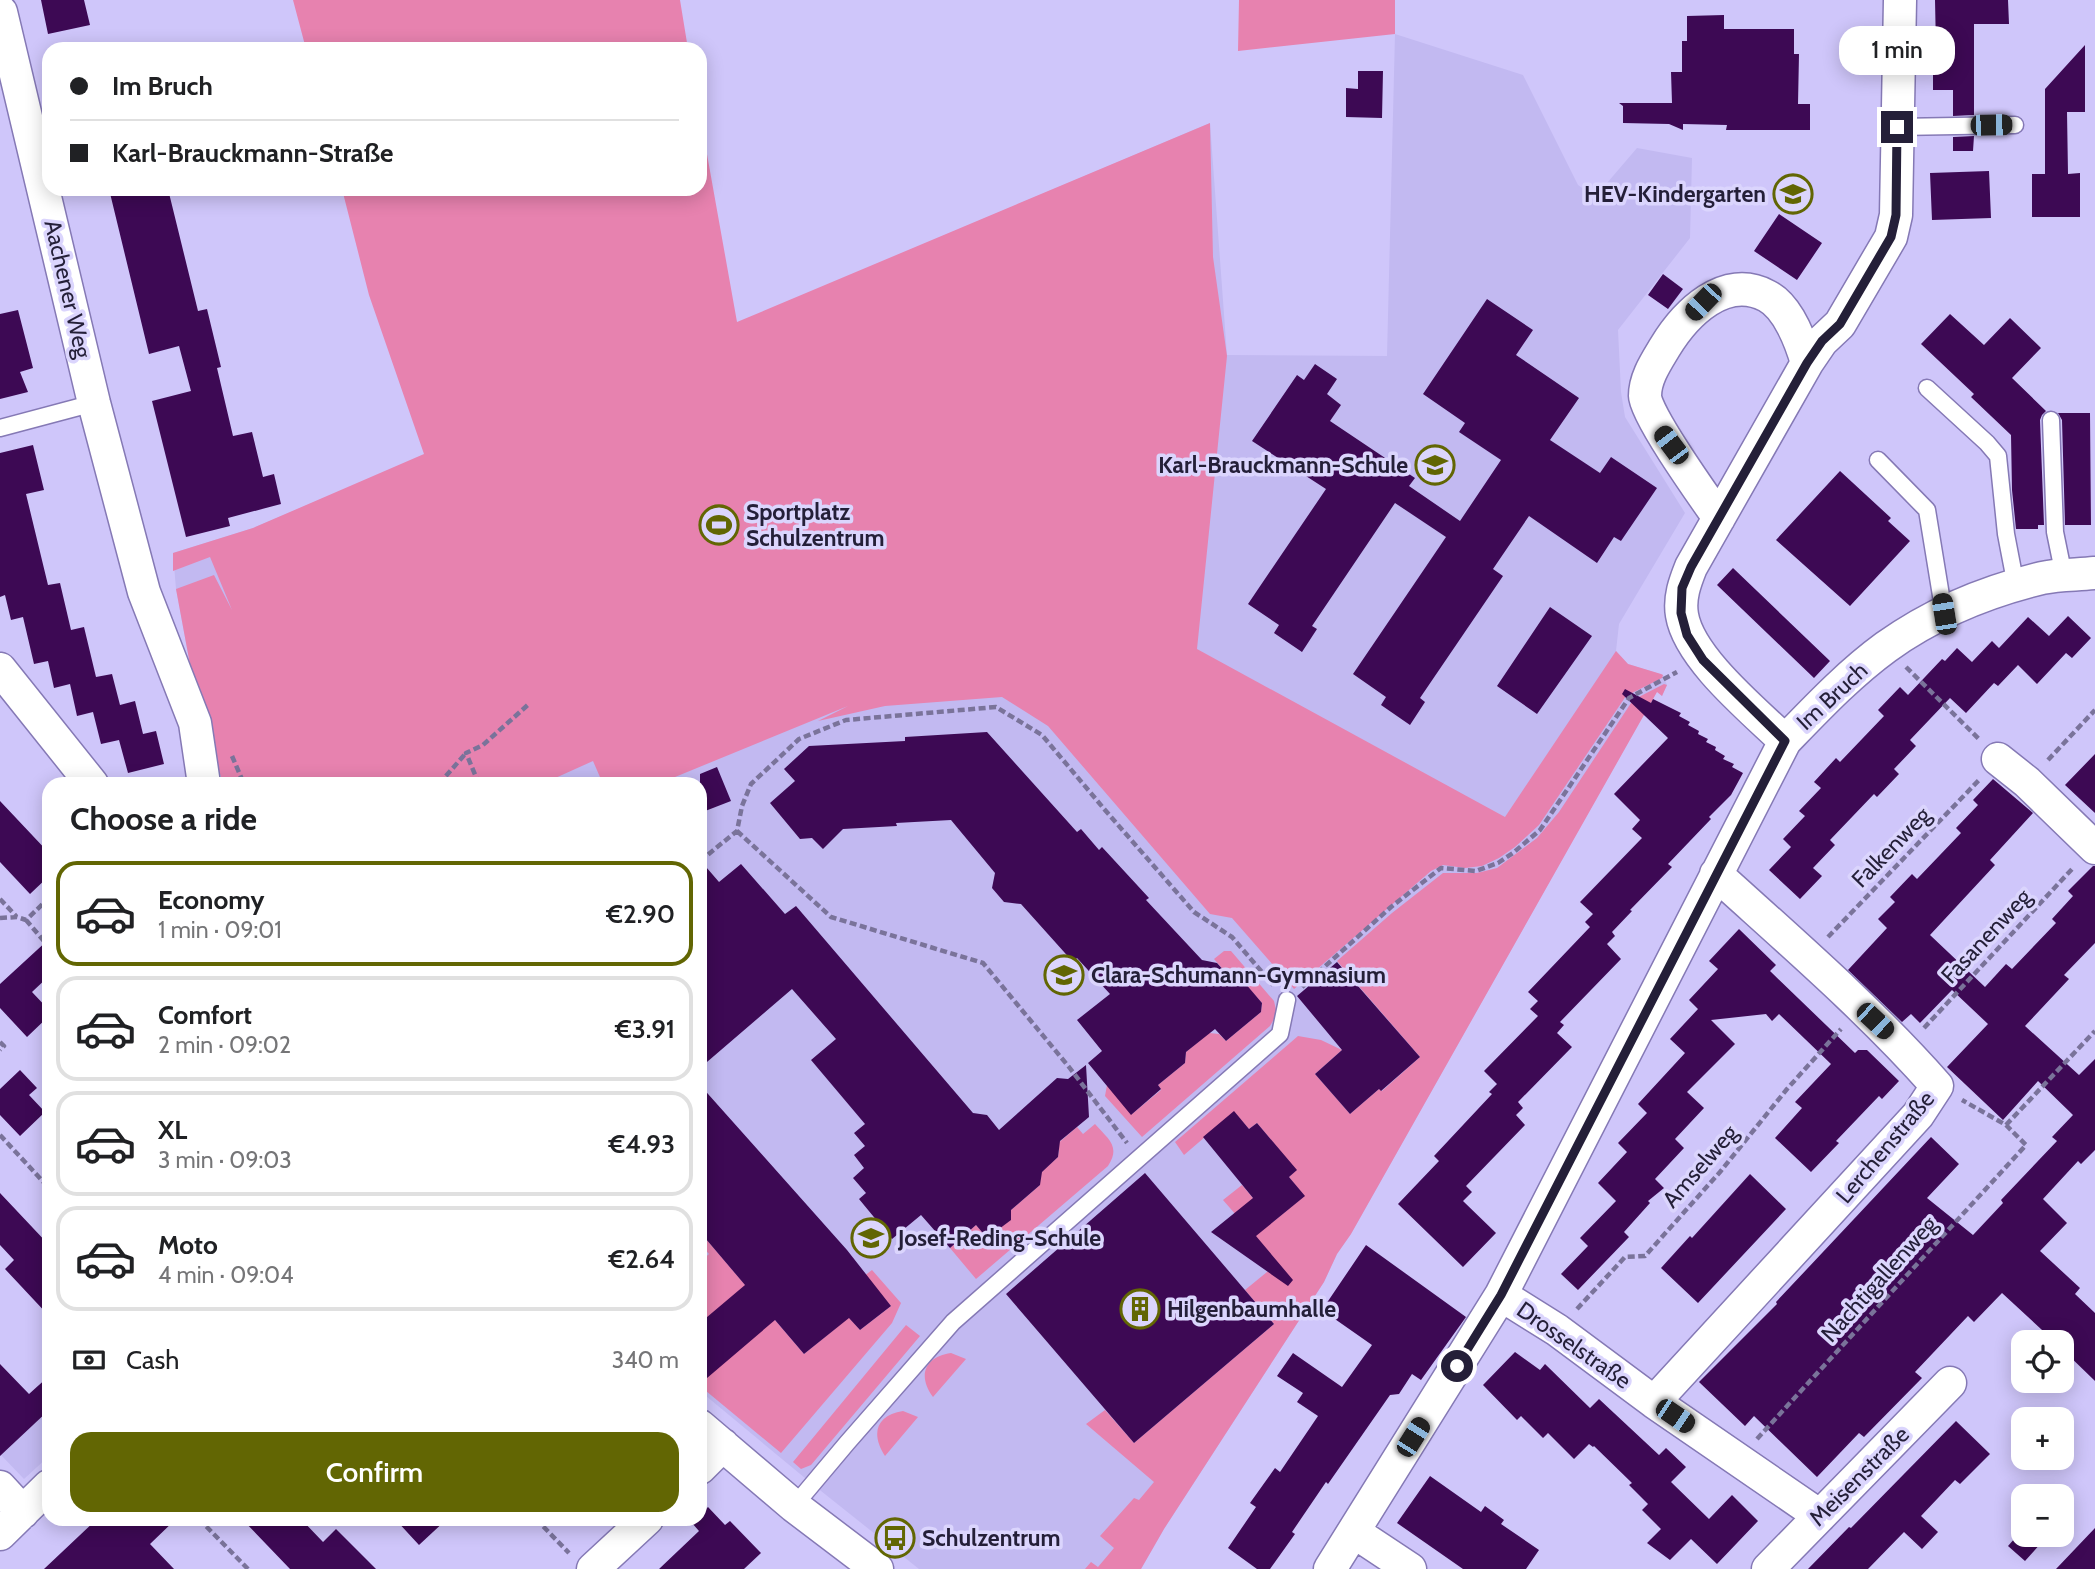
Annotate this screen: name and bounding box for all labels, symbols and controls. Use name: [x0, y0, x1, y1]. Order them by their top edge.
callout: 1 min: [1839, 25, 1955, 74]
text: 1 min: [1871, 36, 1923, 64]
text: Im Bruch: [112, 70, 213, 102]
route end: [1881, 111, 1913, 143]
car: [1970, 114, 2013, 136]
text: Karl-Brauckmann-Straße: [112, 137, 393, 169]
school or university icon: HEV-Kindergarten: [1772, 173, 1814, 215]
place label: HEV-Kindergarten: [1584, 180, 1766, 208]
street label: Aachener Weg: [38, 217, 98, 361]
car: [1681, 280, 1726, 324]
car: [1650, 422, 1693, 468]
school or university icon: Karl-Brauckmann-Schule: [1414, 444, 1456, 486]
place label: Karl-Brauckmann-Schule: [1158, 451, 1408, 479]
place label: Sportplatz Schulzentrum: [746, 498, 884, 552]
sports icon: Sportplatz Schulzentrum: [698, 504, 740, 546]
car: [1931, 592, 1958, 636]
street label: Im Bruch: [1791, 656, 1873, 736]
text: Choose a ride: [70, 799, 257, 838]
street label: Falkenweg: [1846, 800, 1937, 893]
icon: car: [74, 882, 137, 945]
street label: Fasanenweg: [1935, 882, 2037, 989]
text: Economy: [158, 884, 264, 916]
text: €2.90: [606, 898, 675, 930]
text: 1 min · 09:01: [158, 916, 282, 944]
school or university icon: Clara-Schumann-Gymnasium: [1043, 954, 1085, 996]
place label: Clara-Schumann-Gymnasium: [1091, 961, 1386, 989]
icon: car: [74, 997, 137, 1060]
text: Comfort: [158, 999, 252, 1031]
car: [1853, 999, 1898, 1043]
text: €3.91: [615, 1013, 675, 1045]
text: 2 min · 09:02: [158, 1031, 291, 1059]
street label: Lerchenstraße: [1830, 1085, 1940, 1209]
icon: car: [74, 1112, 137, 1175]
text: XL: [158, 1114, 187, 1146]
street label: Amselweg: [1656, 1118, 1744, 1213]
text: €4.93: [609, 1128, 675, 1160]
text: 3 min · 09:03: [158, 1146, 292, 1174]
street label: Nachtigallenweg: [1815, 1210, 1943, 1348]
school or university icon: Josef-Reding-Schule: [850, 1217, 892, 1259]
place label: Josef-Reding-Schule: [897, 1224, 1101, 1252]
icon: car: [74, 1227, 137, 1290]
text: Moto: [158, 1229, 218, 1261]
text: €2.64: [608, 1243, 675, 1275]
text: 4 min · 09:04: [158, 1261, 293, 1289]
building icon: Hilgenbaumhalle: [1119, 1288, 1161, 1330]
place label: Hilgenbaumhalle: [1167, 1295, 1336, 1323]
street label: Drosselstraße: [1512, 1295, 1637, 1395]
map controls: [2011, 1330, 2074, 1547]
button: locate: [2011, 1330, 2074, 1393]
icon: cash: [70, 1341, 108, 1379]
text: Cash: [126, 1344, 179, 1376]
text: 340 m: [612, 1346, 679, 1374]
route start: [1441, 1350, 1473, 1382]
car: [1652, 1396, 1699, 1436]
button: +: [2011, 1407, 2074, 1470]
car: [1393, 1414, 1434, 1460]
street label: Meisenstraße: [1803, 1420, 1915, 1532]
button: Confirm: [70, 1432, 679, 1512]
button: −: [2011, 1484, 2074, 1547]
bus stop icon: Schulzentrum: [874, 1517, 916, 1559]
place label: Schulzentrum: [922, 1524, 1060, 1552]

